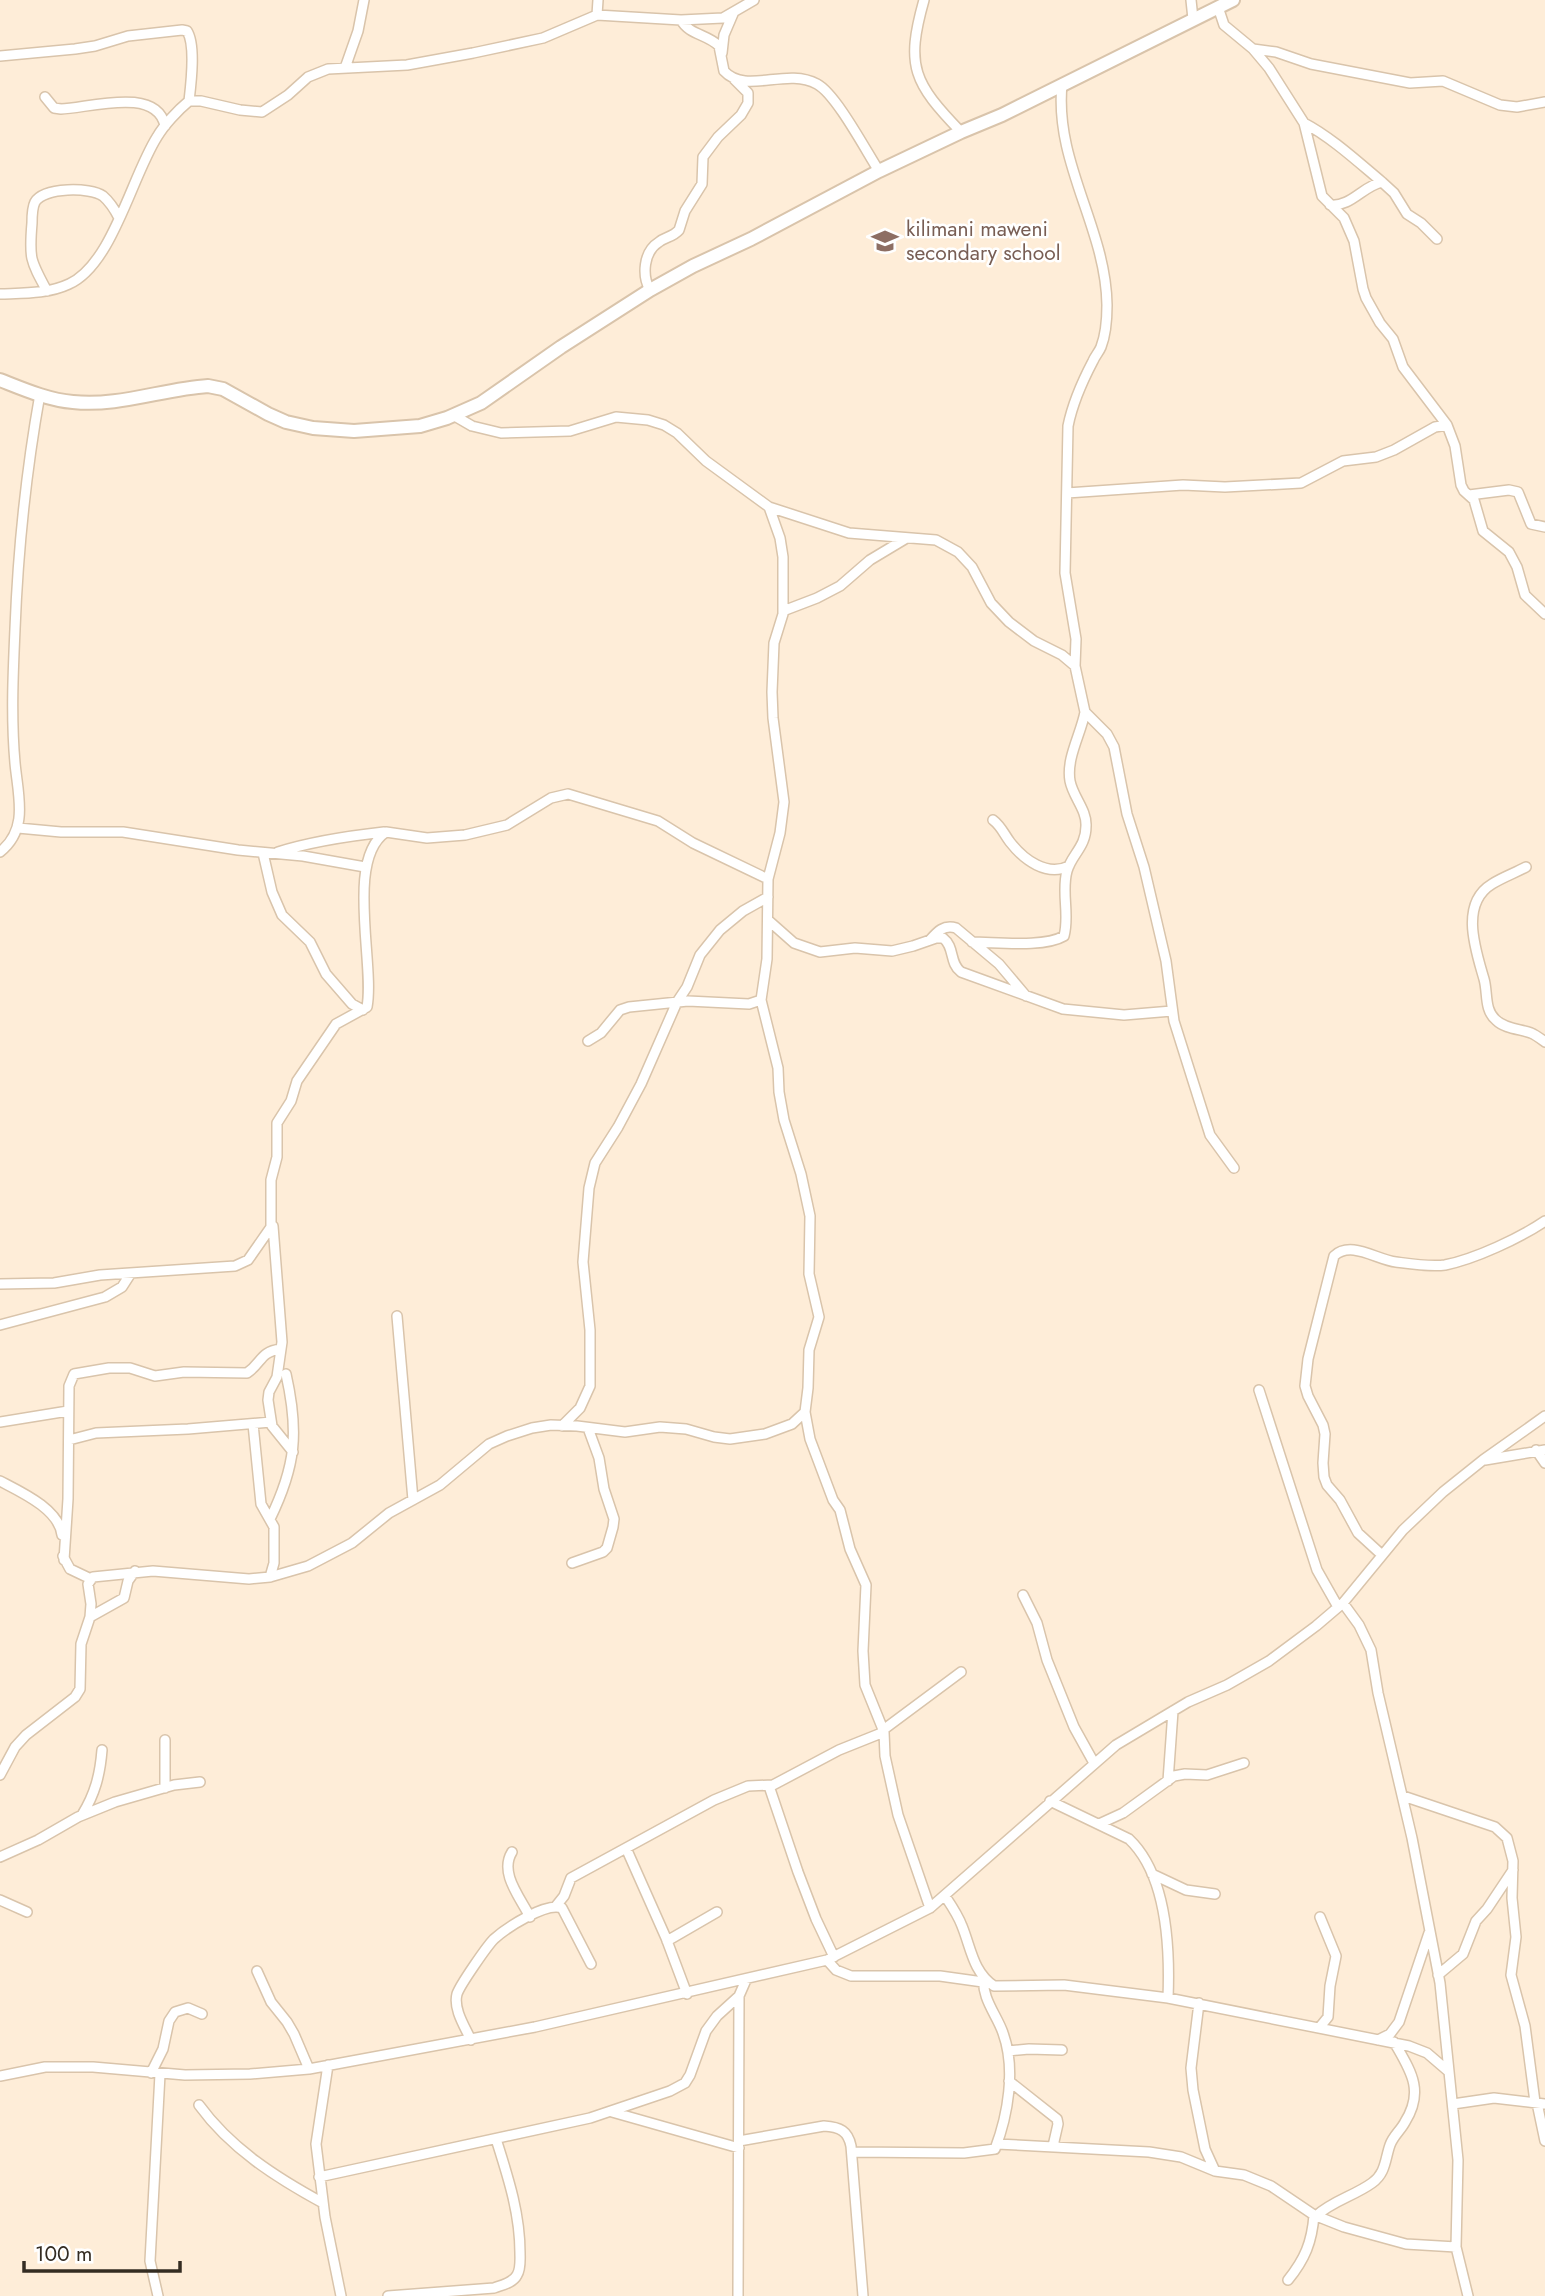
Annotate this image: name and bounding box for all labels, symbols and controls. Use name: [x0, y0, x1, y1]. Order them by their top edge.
place label: kilimani maweni secondary school: [906, 214, 1061, 268]
school or university icon: kilimani maweni secondary school: [870, 226, 900, 256]
scale bar: [24, 2230, 180, 2274]
text: 100 m: [35, 2239, 92, 2269]

